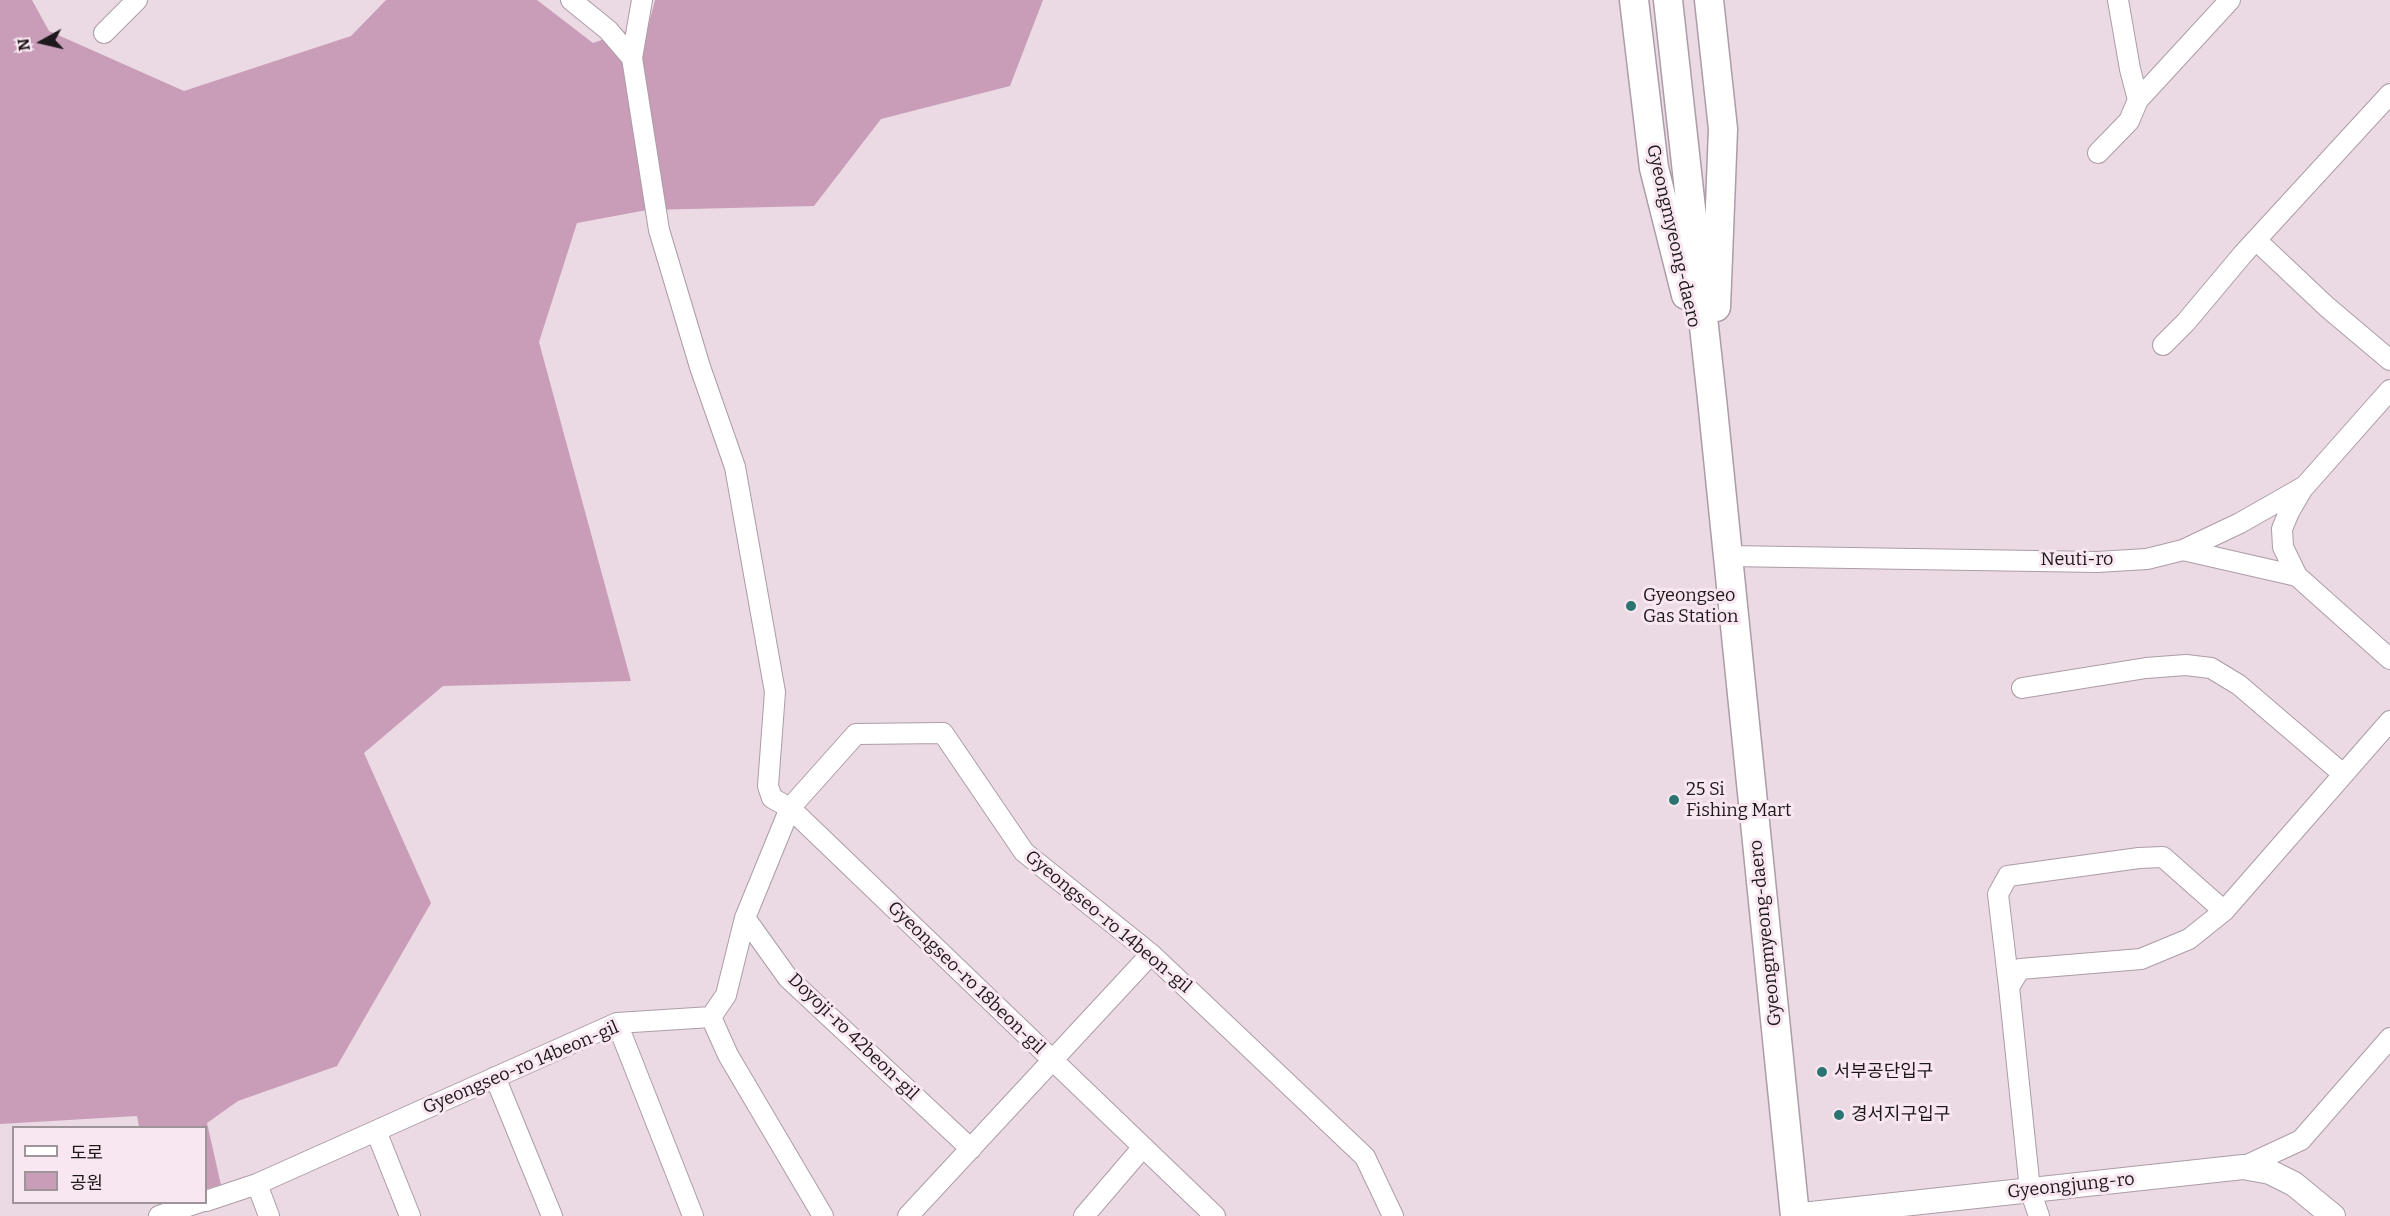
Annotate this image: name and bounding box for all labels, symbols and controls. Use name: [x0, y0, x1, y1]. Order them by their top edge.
north arrow: [12, 12, 72, 72]
text: N: [13, 37, 34, 52]
street label: Gyeongmyeong-daero: [1641, 142, 1705, 330]
street label: Neuti-ro: [2041, 549, 2113, 571]
place label: Gyeongseo Gas Station: [1643, 585, 1738, 628]
marker: Gyeongseo Gas Station: [1624, 599, 1638, 613]
place label: 25 Si Fishing Mart: [1686, 779, 1791, 822]
marker: 25 Si Fishing Mart: [1667, 793, 1681, 807]
street label: Gyeongmyeong-daero: [1745, 839, 1787, 1027]
street label: Gyeongseo-ro 14beon-gil: [1020, 846, 1196, 998]
street label: Gyeongseo-ro 18beon-gil: [883, 897, 1049, 1059]
street label: Doyoji-ro 42beon-gil: [783, 969, 923, 1105]
street label: Gyeongseo-ro 14beon-gil: [420, 1017, 622, 1119]
place label: 서부공단입구: [1834, 1061, 1933, 1083]
marker: 서부공단입구: [1815, 1065, 1829, 1079]
place label: 경서지구입구: [1851, 1104, 1950, 1126]
marker: 경서지구입구: [1832, 1108, 1846, 1122]
legend: [12, 1126, 207, 1204]
text: 도로: [70, 1142, 103, 1164]
street label: Gyeongjung-ro: [2006, 1169, 2136, 1203]
text: 공원: [70, 1172, 103, 1194]

